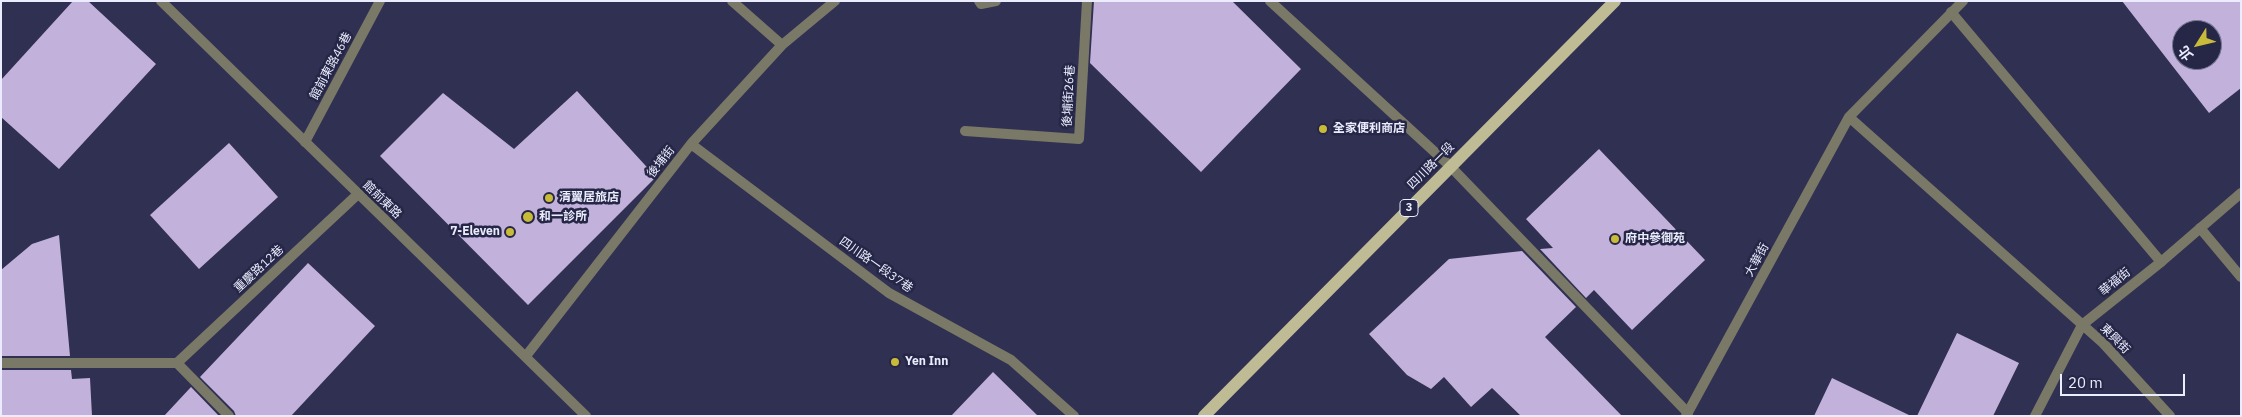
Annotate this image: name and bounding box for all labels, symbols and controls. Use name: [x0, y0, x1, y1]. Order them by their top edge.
north arrow: [2172, 20, 2222, 70]
street label: 館前東路46巷: [307, 30, 355, 102]
text: 北: [2174, 42, 2197, 64]
street label: 後埔街26巷: [1060, 64, 1078, 128]
place label: 全家便利商店: [1333, 122, 1405, 136]
marker: 全家便利商店: [1317, 123, 1329, 135]
street label: 四川路一段: [1405, 140, 1457, 192]
street label: 後埔街: [644, 143, 678, 181]
street label: 館前東路: [360, 178, 404, 222]
place label: 清翼居旅店: [559, 191, 619, 205]
marker: 清翼居旅店: [543, 192, 555, 204]
road number: 3: [1400, 200, 1418, 217]
marker: 和一診所: [521, 210, 535, 224]
place label: 和一診所: [539, 210, 587, 224]
place label: 7-Eleven: [450, 225, 500, 239]
marker: 7-Eleven: [504, 226, 516, 238]
place label: 府中參御苑: [1625, 232, 1685, 246]
marker: 府中參御苑: [1609, 233, 1621, 245]
street label: 四川路一段37巷: [836, 234, 916, 296]
street label: 大華街: [1742, 241, 1772, 279]
street label: 重慶路12巷: [231, 242, 287, 296]
street label: 華福街: [2096, 265, 2134, 299]
street label: 東興街: [2097, 321, 2133, 357]
place label: Yen Inn: [905, 355, 948, 369]
marker: Yen Inn: [889, 356, 901, 368]
scale bar: [2062, 364, 2187, 396]
text: 20 m: [2068, 373, 2103, 392]

